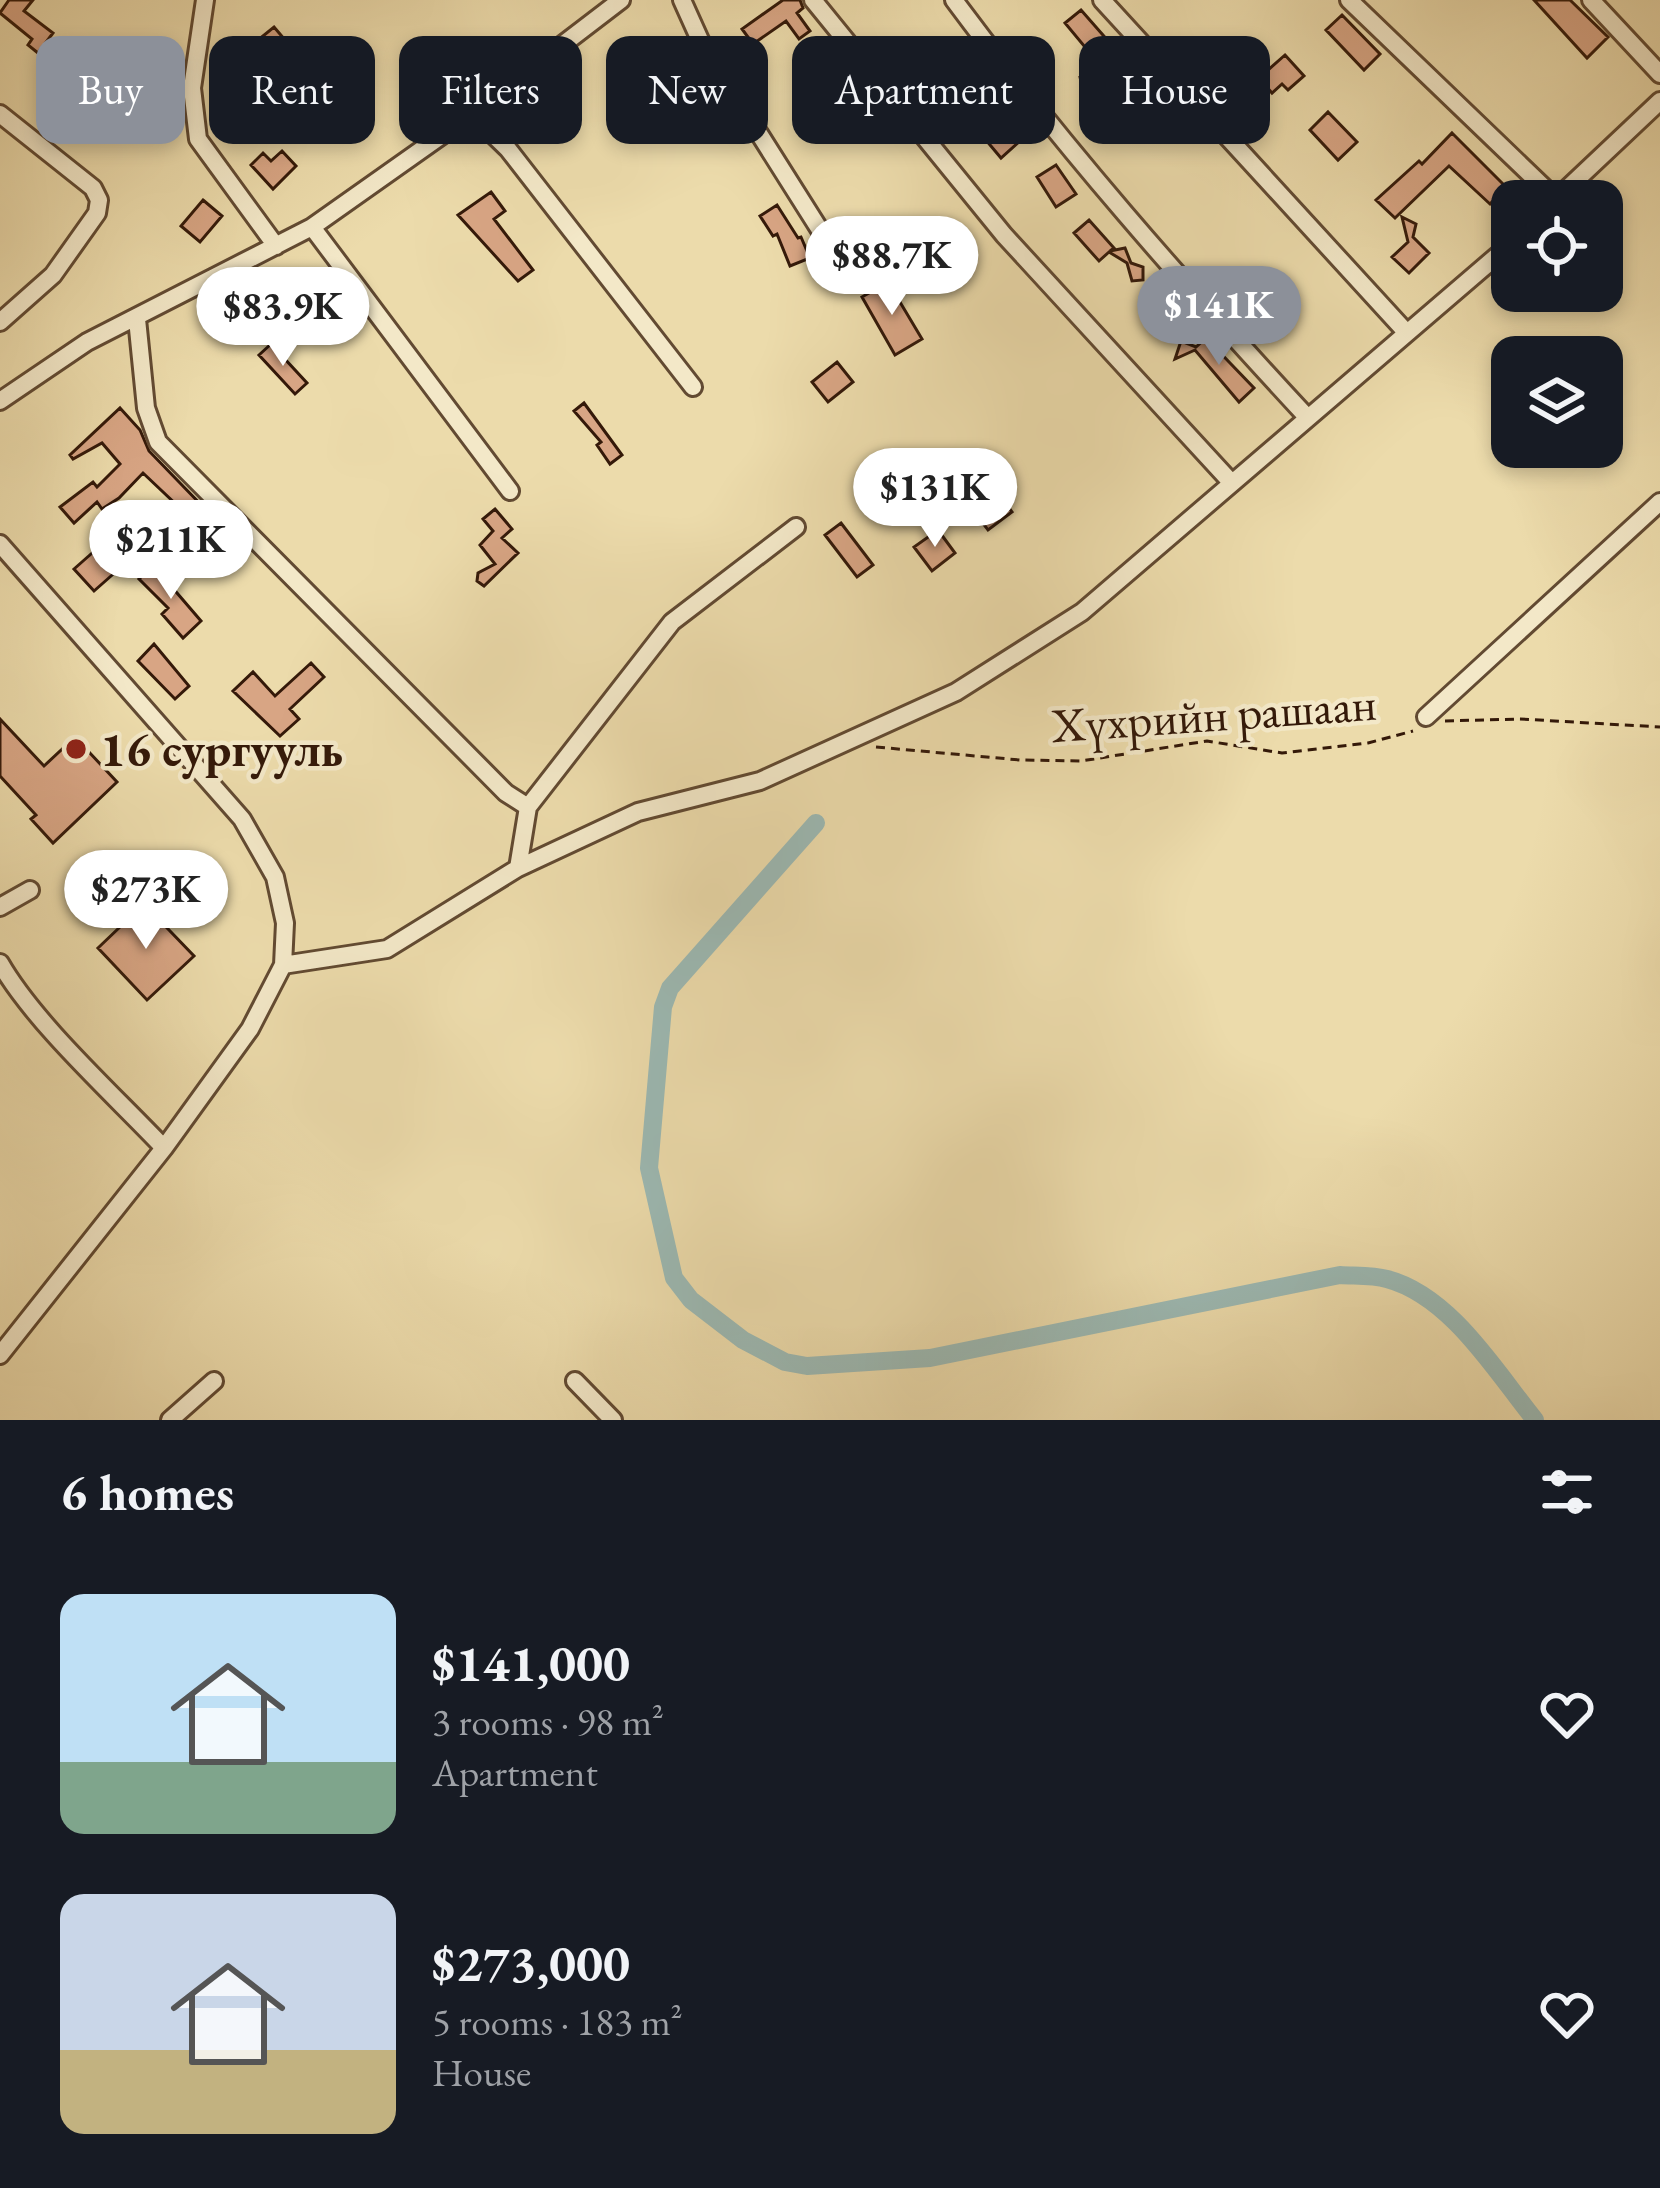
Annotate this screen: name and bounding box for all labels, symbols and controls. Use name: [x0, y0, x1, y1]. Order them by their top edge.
chip: Buy: [36, 36, 185, 144]
chip: Rent: [209, 36, 375, 144]
chip: Filters: [399, 36, 582, 144]
chip: New: [606, 36, 768, 144]
chip: Apartment: [792, 36, 1055, 144]
chip: House: [1079, 36, 1270, 144]
map controls: [1491, 180, 1623, 468]
button: locate: [1491, 180, 1623, 312]
pin: $88.7K: [794, 216, 990, 318]
text: $88.7K: [832, 229, 952, 280]
pin: $141K: [1135, 266, 1303, 368]
pin: $83.9K: [185, 267, 381, 369]
text: $141K: [1164, 279, 1274, 330]
text: $83.9K: [223, 280, 343, 331]
button: layers: [1491, 336, 1623, 468]
pin: $131K: [851, 448, 1019, 550]
text: $131K: [880, 461, 990, 512]
pin: $211K: [87, 500, 255, 602]
text: $211K: [116, 513, 226, 564]
street label: Хүхрийн рашаан: [1049, 672, 1378, 756]
place label: 16 сургууль: [100, 718, 343, 780]
marker: 16 сургууль: [63, 736, 89, 762]
pin: $273K: [62, 850, 230, 952]
text: $273K: [91, 863, 201, 914]
text: 6 homes: [60, 1459, 234, 1525]
icon: filters: [1534, 1459, 1600, 1525]
text: $141,000: [432, 1630, 630, 1696]
icon: home: [156, 1642, 300, 1786]
icon: heart: [1534, 1681, 1600, 1747]
text: 3 rooms · 98 m²: [432, 1696, 664, 1747]
text: Apartment: [432, 1747, 598, 1798]
text: $273,000: [432, 1930, 630, 1996]
icon: home: [156, 1942, 300, 2086]
icon: heart: [1534, 1981, 1600, 2047]
text: 5 rooms · 183 m²: [432, 1996, 683, 2047]
text: House: [432, 2047, 531, 2098]

